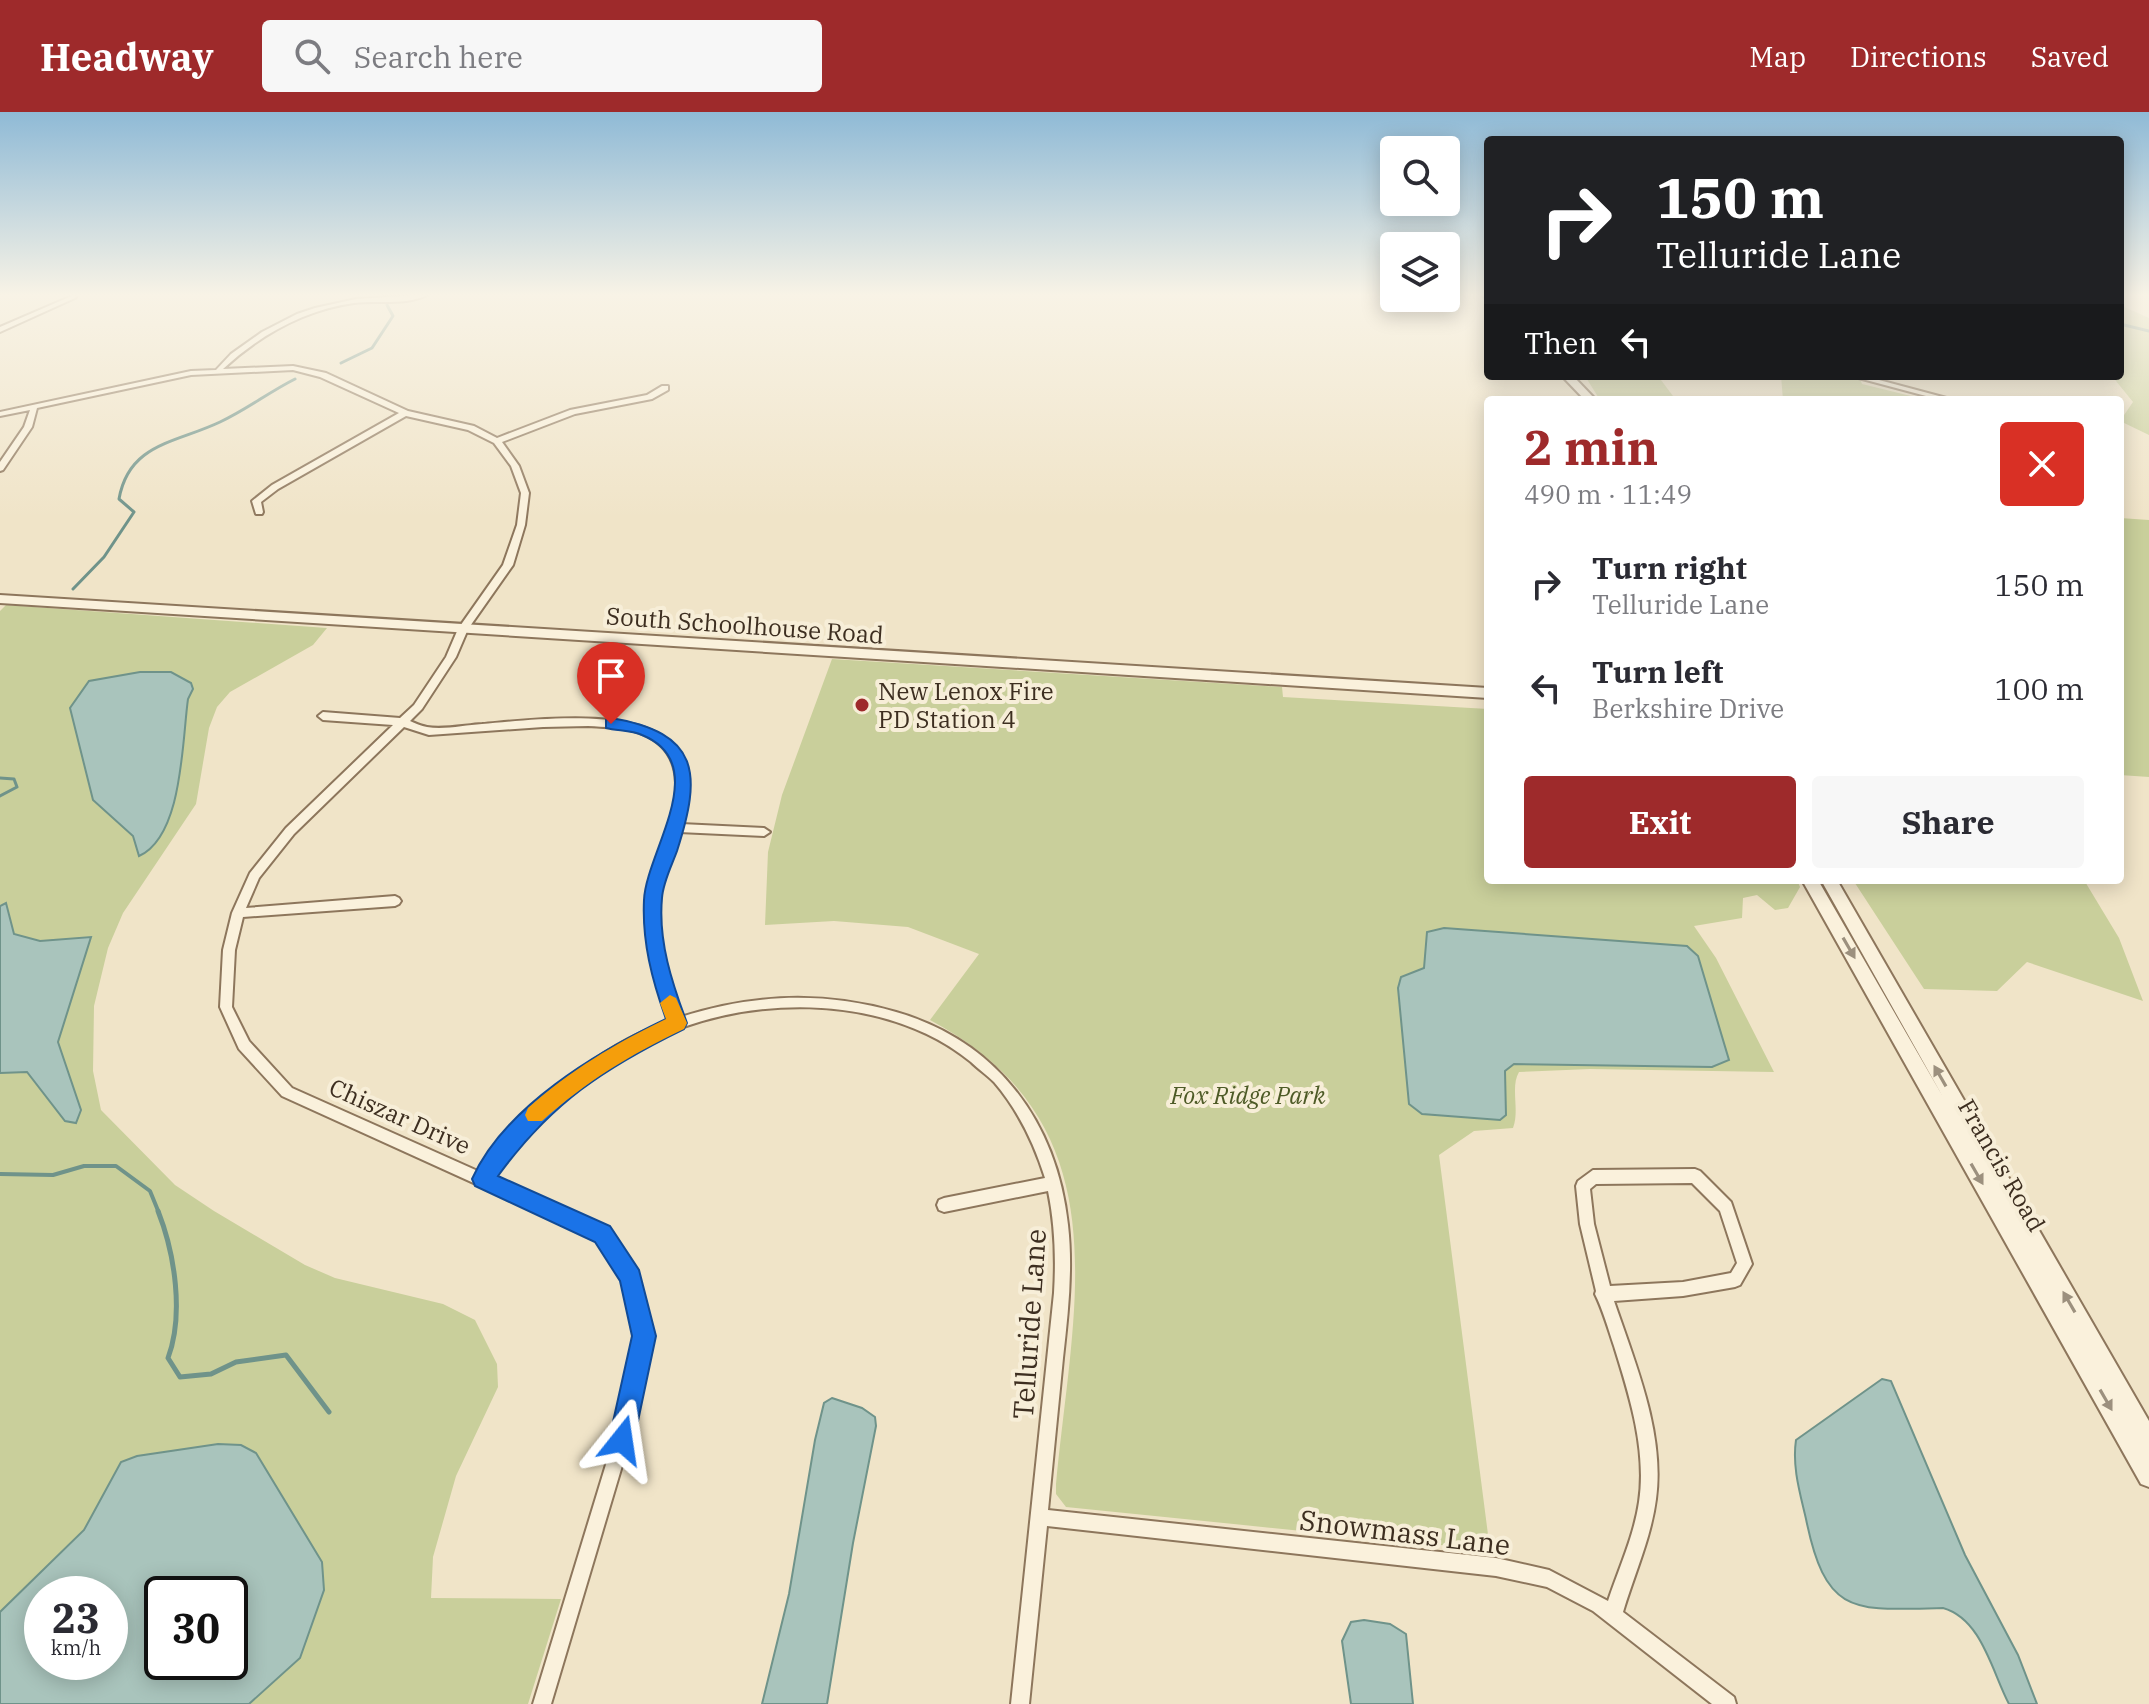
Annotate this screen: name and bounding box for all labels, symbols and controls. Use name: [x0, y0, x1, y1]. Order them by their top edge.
search box: [262, 20, 822, 92]
text: Headway: [40, 32, 214, 81]
icon: search: [290, 34, 334, 78]
text: Search here: [354, 37, 523, 76]
text: Map: [1749, 38, 1806, 75]
text: Directions: [1850, 38, 1987, 75]
text: Saved: [2031, 38, 2109, 75]
map controls: [1380, 136, 1460, 312]
button: search: [1380, 136, 1460, 216]
text: 150 m: [1656, 161, 1824, 233]
icon: right: [1524, 168, 1628, 272]
text: Telluride Lane: [1656, 231, 1901, 278]
button: layers: [1380, 232, 1460, 312]
icon: left: [1614, 320, 1658, 364]
text: Then: [1524, 323, 1598, 362]
text: 2 min: [1524, 416, 1658, 478]
button: close: [2000, 422, 2084, 506]
text: 490 m · 11:49: [1524, 477, 1692, 511]
text: Turn right: [1592, 548, 1747, 587]
icon: right: [1524, 562, 1568, 606]
text: 150 m: [1994, 565, 2084, 604]
text: Telluride Lane: [1592, 587, 1769, 621]
street label: South Schoolhouse Road: [605, 599, 885, 651]
pin: [577, 642, 645, 724]
text: Turn left: [1592, 652, 1724, 691]
icon: arrive: [589, 654, 633, 698]
icon: left: [1524, 666, 1568, 710]
text: 100 m: [1994, 669, 2084, 708]
place label: New Lenox Fire PD Station 4: [878, 675, 1054, 735]
text: Berkshire Drive: [1592, 691, 1784, 725]
marker: New Lenox Fire PD Station 4: [853, 696, 871, 714]
button: Exit: [1524, 776, 1796, 868]
button: Share: [1812, 776, 2084, 868]
one-way arrow: [1842, 937, 1856, 959]
one-way arrow: [1933, 1064, 1947, 1087]
street label: Chiszar Drive: [324, 1071, 476, 1161]
park label: Fox Ridge Park: [1169, 1079, 1326, 1111]
street label: Francis Road: [1951, 1093, 2053, 1237]
one-way arrow: [1970, 1163, 1984, 1185]
street label: Telluride Lane: [1004, 1228, 1054, 1420]
one-way arrow: [2062, 1290, 2076, 1313]
one-way arrow: [2099, 1389, 2113, 1411]
position arrow: [580, 1398, 664, 1482]
street label: Snowmass Lane: [1297, 1501, 1513, 1563]
speed limit sign: 30: [144, 1576, 248, 1680]
text: 23: [52, 1592, 100, 1644]
text: km/h: [51, 1634, 101, 1661]

